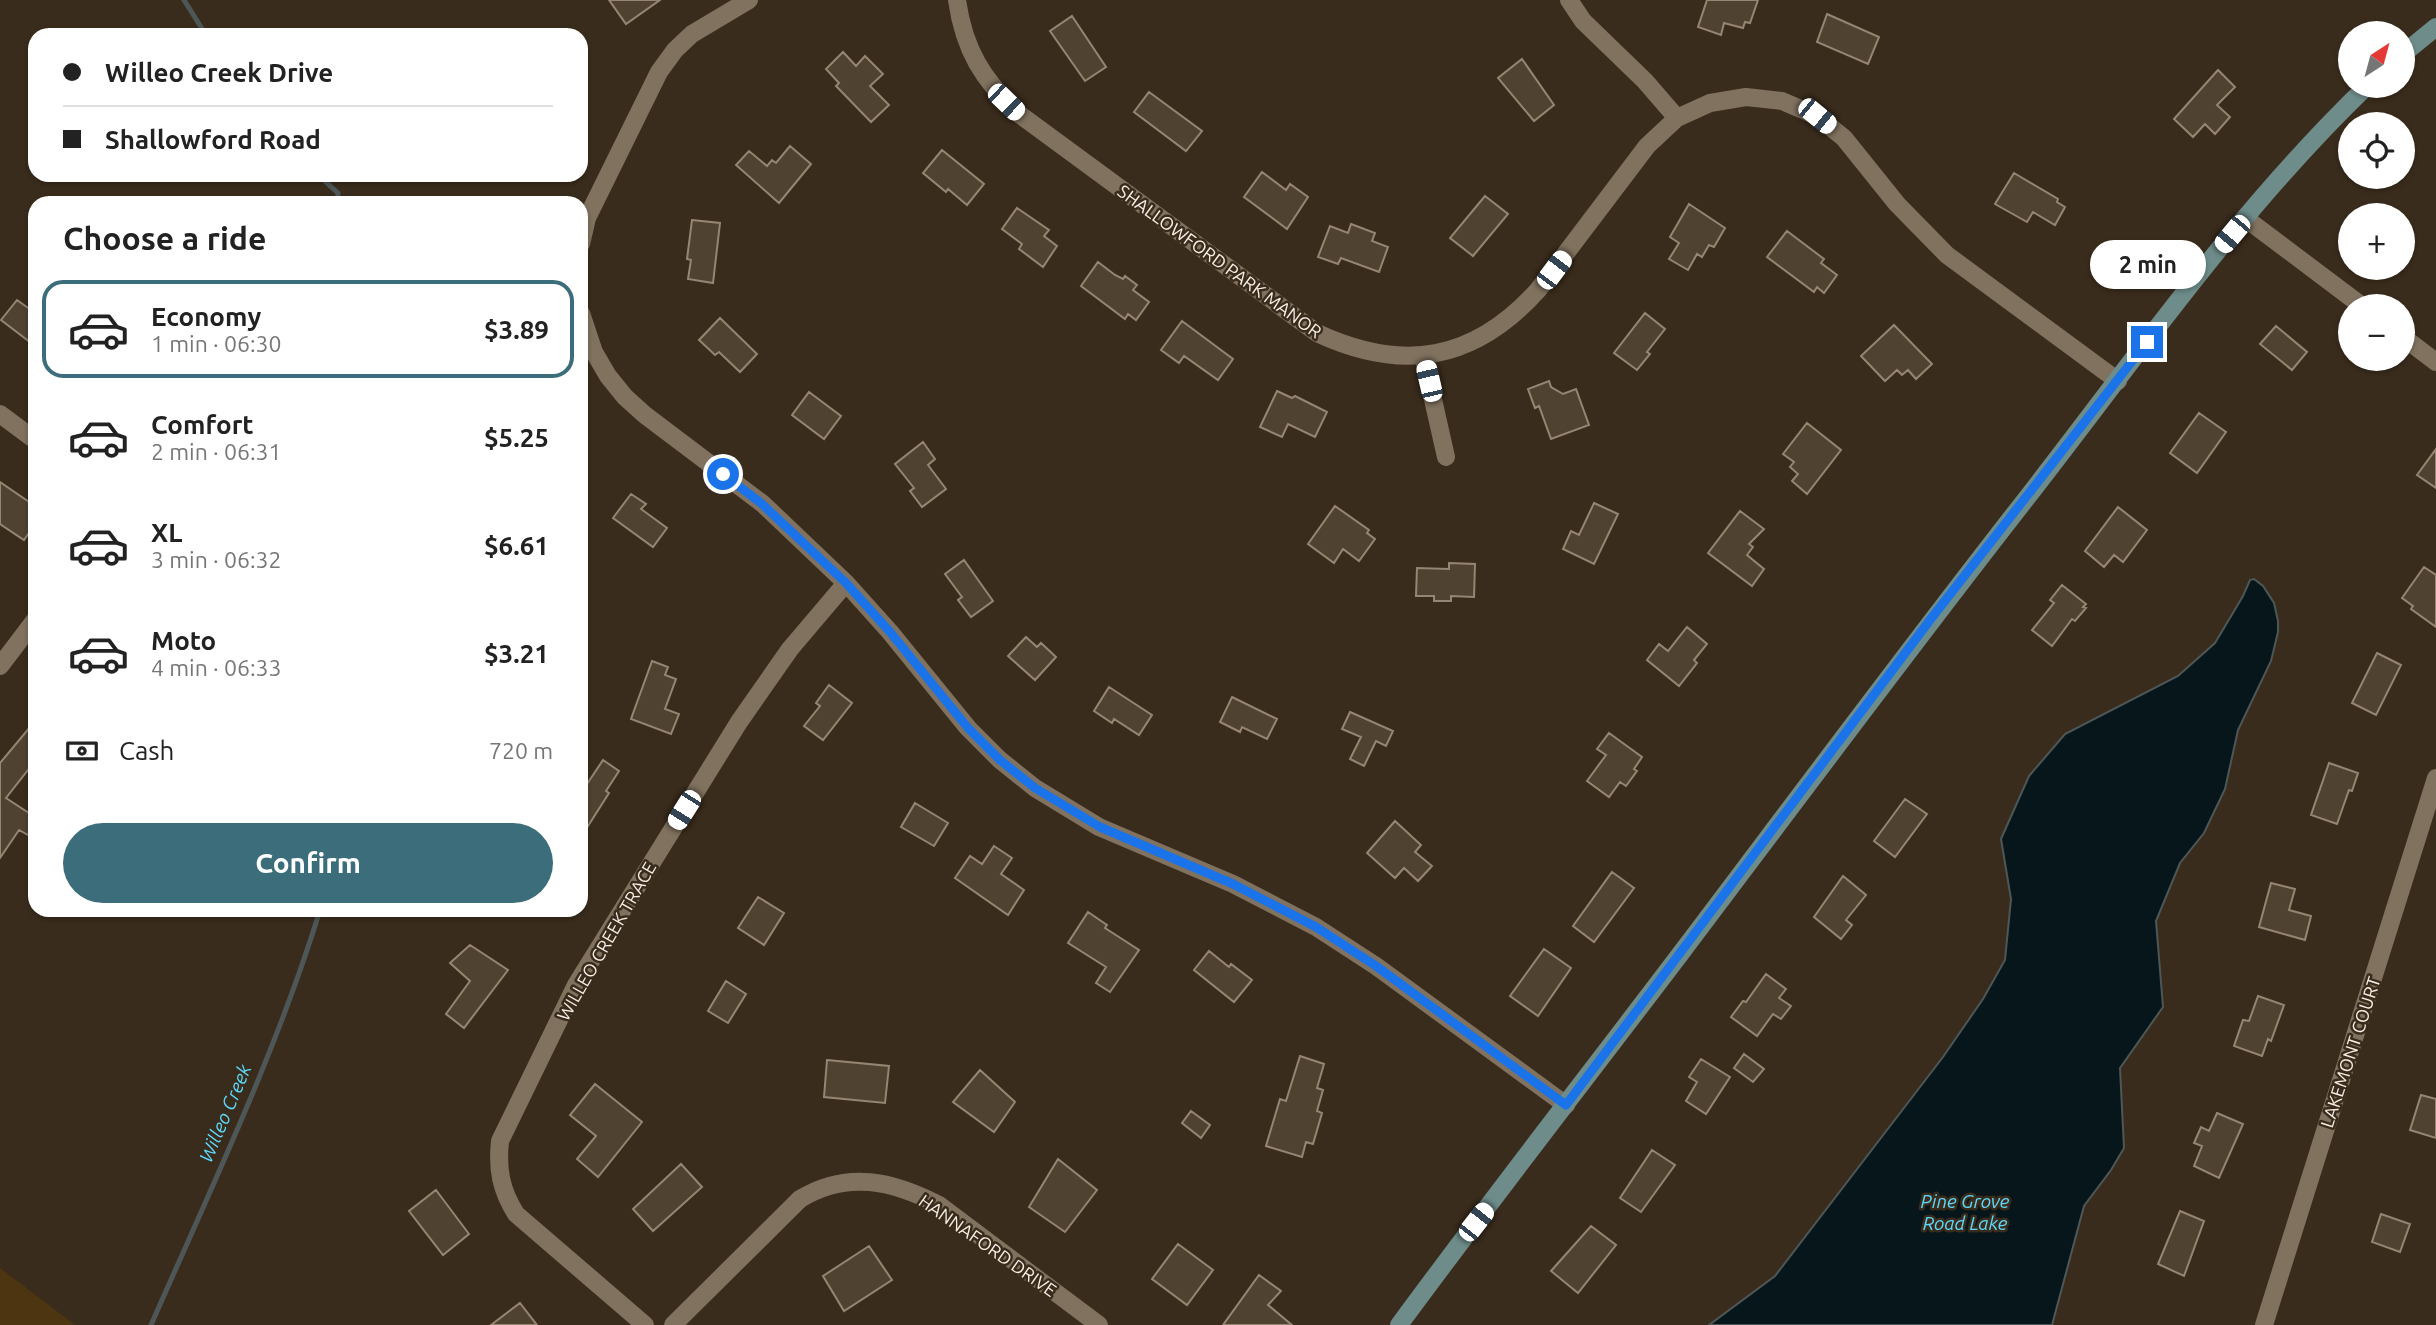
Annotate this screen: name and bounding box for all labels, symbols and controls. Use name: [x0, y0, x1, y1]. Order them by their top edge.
north arrow: [2338, 21, 2415, 98]
map controls: [2338, 21, 2415, 371]
text: Willeo Creek Drive: [105, 58, 333, 87]
car: [984, 80, 1029, 124]
car: [1795, 95, 1840, 137]
button: locate: [2338, 112, 2415, 189]
text: Shallowford Road: [105, 125, 321, 154]
street label: SHALLOWFORD PARK MANOR: [1114, 180, 1326, 342]
button: +: [2338, 203, 2415, 280]
car: [2211, 211, 2254, 257]
text: Choose a ride: [63, 220, 266, 256]
callout: 2 min: [2089, 240, 2205, 290]
car: [1533, 247, 1576, 293]
text: 2 min: [2119, 252, 2177, 277]
button: −: [2338, 294, 2415, 371]
icon: car: [67, 298, 130, 361]
text: Economy: [151, 302, 261, 331]
text: $3.89: [484, 315, 549, 344]
route end: [2131, 326, 2163, 358]
text: 1 min · 06:30: [151, 331, 282, 356]
car: [1415, 358, 1444, 404]
icon: car: [67, 406, 130, 469]
text: Comfort: [151, 410, 254, 439]
text: $5.25: [484, 423, 549, 452]
text: 2 min · 06:31: [151, 439, 282, 464]
route start: [707, 458, 739, 490]
icon: car: [67, 514, 130, 577]
text: XL: [151, 518, 182, 547]
text: $6.61: [484, 531, 549, 560]
text: 3 min · 06:32: [151, 547, 282, 572]
icon: car: [67, 622, 130, 685]
text: Moto: [151, 626, 216, 655]
text: $3.21: [484, 639, 549, 668]
text: 4 min · 06:33: [151, 655, 282, 680]
icon: cash: [63, 732, 101, 770]
text: Cash: [119, 736, 174, 765]
text: 720 m: [489, 738, 553, 763]
car: [664, 787, 705, 833]
button: Confirm: [63, 823, 553, 903]
street label: WILLEO CREEK TRACE: [552, 858, 660, 1024]
street label: LAKEMONT COURT: [2316, 974, 2384, 1130]
water label: Willeo Creek: [194, 1060, 256, 1165]
street label: HANNAFORD DRIVE: [915, 1190, 1061, 1300]
water label: Pine Grove Road Lake: [1921, 1190, 2010, 1234]
car: [1455, 1199, 1498, 1245]

